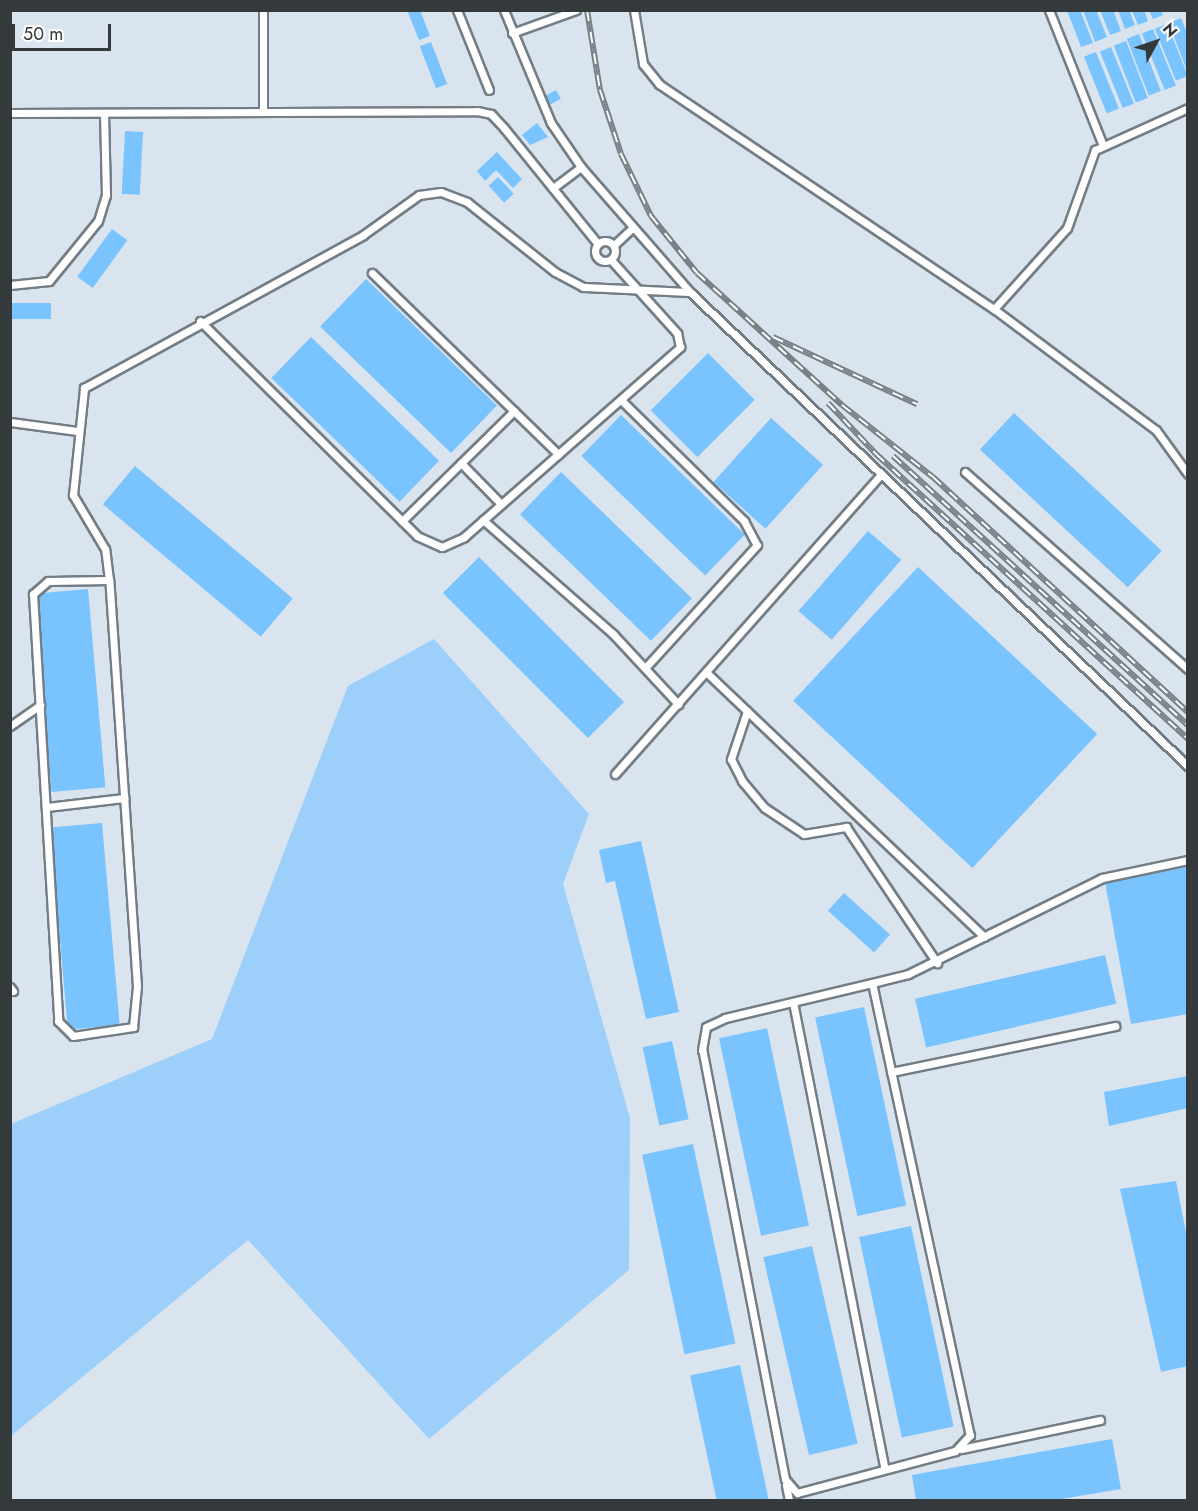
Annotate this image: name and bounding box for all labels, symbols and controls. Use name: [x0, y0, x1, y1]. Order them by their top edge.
scale bar: [15, 12, 114, 50]
north arrow: [1126, 12, 1186, 72]
text: N: [1157, 18, 1183, 42]
text: 50 m: [23, 21, 63, 47]

